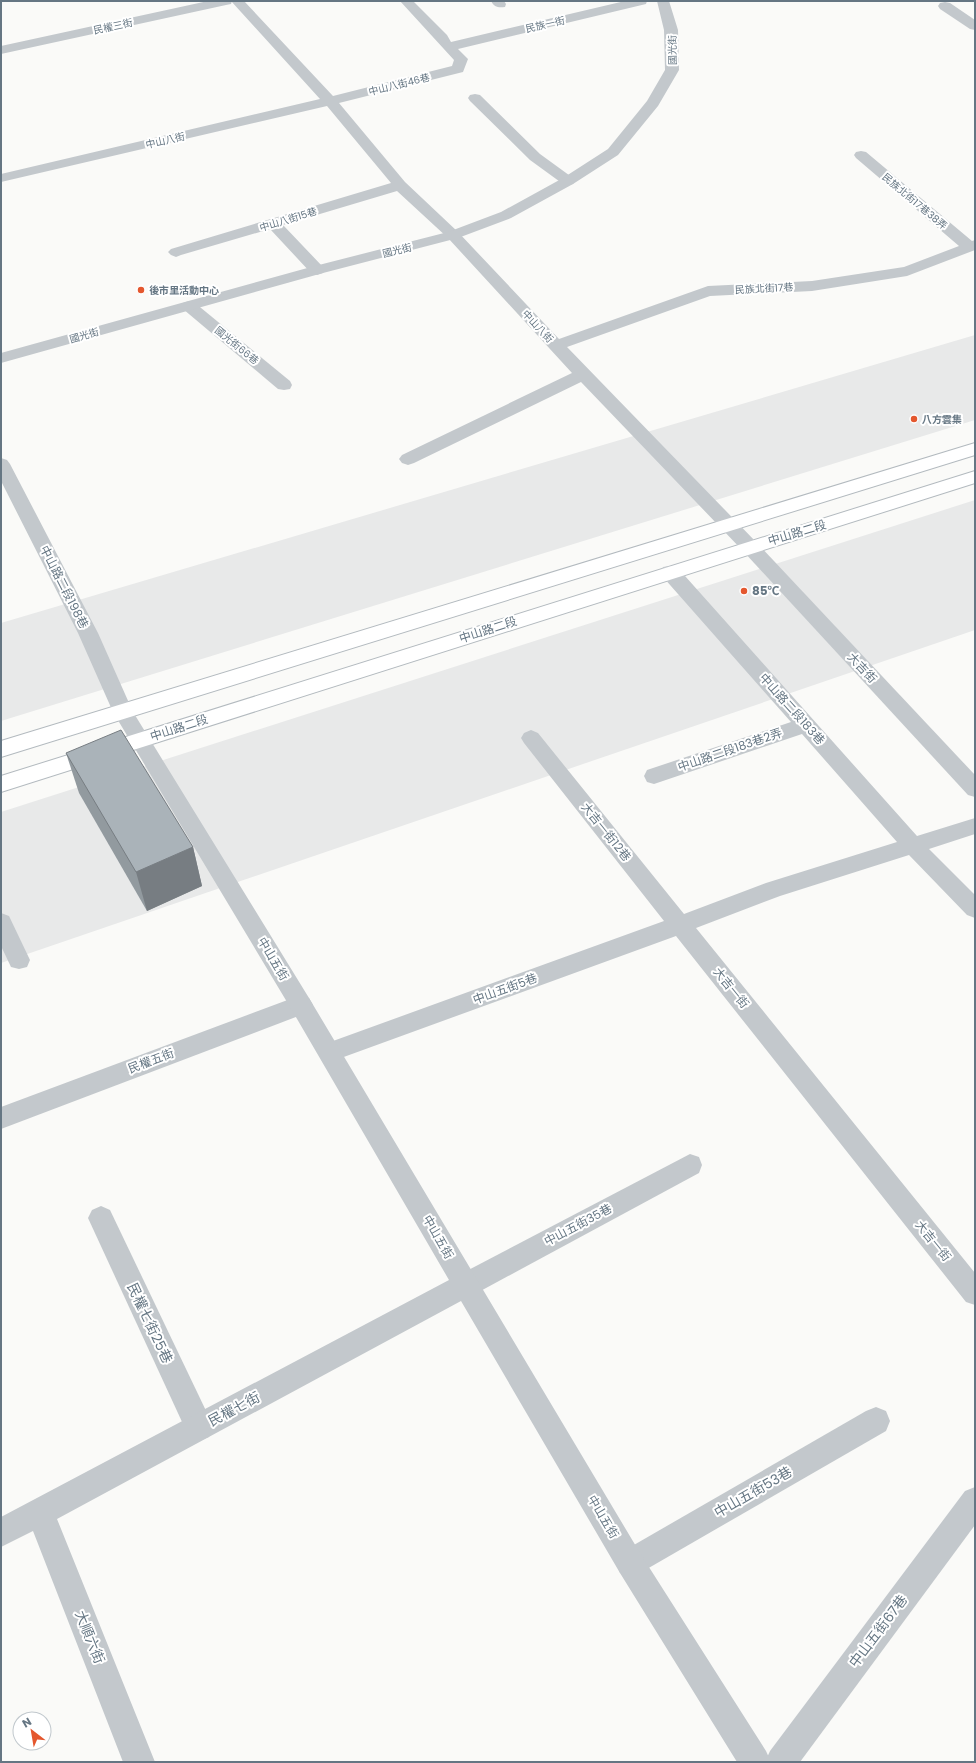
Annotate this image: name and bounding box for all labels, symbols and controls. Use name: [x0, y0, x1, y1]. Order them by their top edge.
street label: 民族一街: [524, 13, 566, 36]
street label: 民權三街: [92, 15, 134, 38]
street label: 國光街: [665, 35, 680, 65]
street label: 中山八街46巷: [367, 70, 431, 99]
street label: 中山八街: [144, 129, 186, 152]
street label: 民族北街17巷38弄: [879, 170, 950, 233]
street label: 中山八街15巷: [258, 204, 319, 235]
street label: 國光街: [381, 240, 413, 261]
street label: 民族北街17巷: [734, 279, 794, 298]
place label: 後市里活動中心: [149, 283, 219, 298]
marker: 後市里活動中心: [136, 285, 146, 295]
street label: 中山八街: [519, 307, 557, 346]
street label: 國光街66巷: [211, 323, 262, 368]
street label: 國光街: [68, 324, 101, 347]
place label: 八方雲集: [922, 412, 962, 427]
marker: 八方雲集: [909, 414, 919, 424]
street label: 中山路二段: [766, 516, 828, 549]
street label: 中山路二段198巷: [36, 542, 93, 631]
place label: 85℃: [752, 582, 780, 599]
marker: 85℃: [739, 586, 749, 596]
street label: 中山路二段: [457, 612, 519, 647]
street label: 大吉街: [844, 649, 881, 687]
street label: 中山路二段183巷: [756, 669, 829, 748]
street label: 中山路二段: [148, 710, 210, 745]
street label: 中山路二段183巷2弄: [675, 724, 784, 775]
street label: 大吉一街12巷: [578, 799, 635, 865]
street label: 中山五街: [254, 934, 293, 984]
street label: 大吉一街: [710, 964, 753, 1012]
street label: 中山五街5巷: [470, 969, 539, 1008]
street label: 民權五街: [125, 1044, 176, 1077]
street label: 中山五街35巷: [541, 1200, 615, 1250]
street label: 中山五街: [419, 1212, 458, 1262]
street label: 大吉一街: [912, 1217, 955, 1265]
street label: 民權七街25巷: [123, 1279, 177, 1367]
street label: 民權七街: [205, 1387, 263, 1431]
street label: 中山五街53巷: [710, 1462, 796, 1522]
street label: 中山五街: [584, 1492, 623, 1542]
street label: 中山五街67巷: [844, 1590, 912, 1672]
street label: 大順六街: [70, 1607, 110, 1667]
north arrow: [12, 1711, 52, 1751]
text: N: [19, 1713, 35, 1731]

